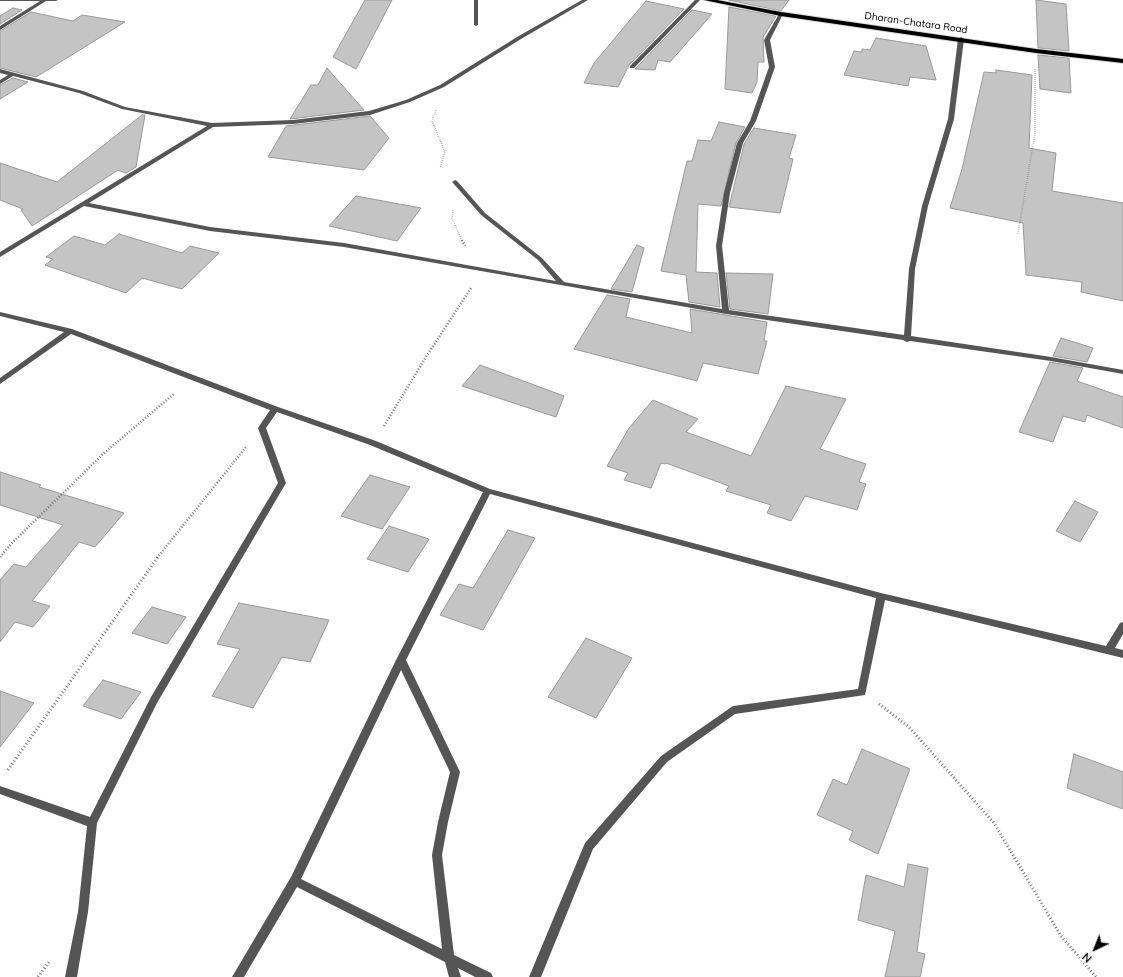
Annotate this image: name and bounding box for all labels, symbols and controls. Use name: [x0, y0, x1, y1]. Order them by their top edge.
street label: Dharan-Chatara Road: [864, 10, 968, 36]
north arrow: [1075, 929, 1115, 969]
text: N: [1079, 950, 1095, 966]

